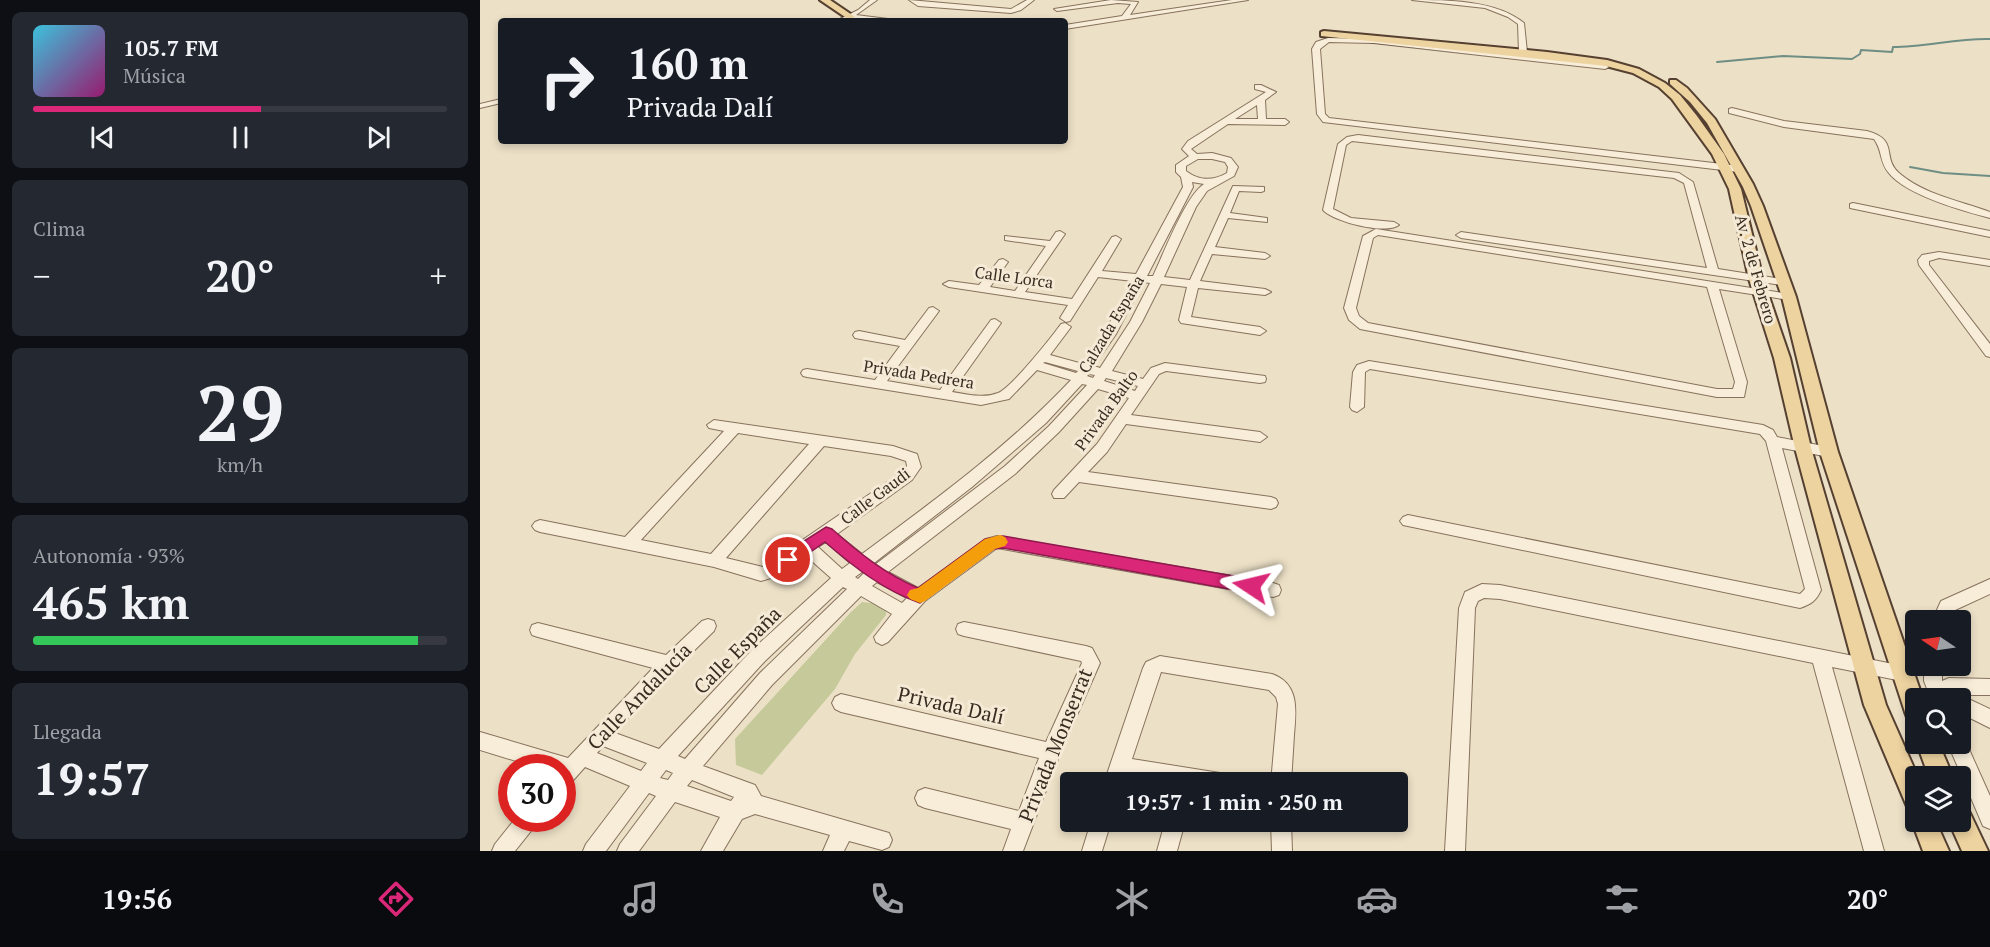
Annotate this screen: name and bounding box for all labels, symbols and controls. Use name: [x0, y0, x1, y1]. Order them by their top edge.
text: 105.7 FM: [123, 33, 218, 62]
text: 160 m: [627, 35, 748, 91]
icon: right: [528, 42, 606, 120]
text: Música: [123, 62, 186, 89]
text: Privada Dalí: [627, 89, 773, 125]
icon: previous: [86, 121, 119, 154]
icon: pause: [224, 121, 257, 154]
icon: next: [362, 121, 395, 154]
street label: Av. 2 de Febrero: [1730, 212, 1782, 326]
text: Clima: [33, 215, 85, 242]
text: 20°: [205, 245, 275, 305]
text: −: [33, 254, 51, 297]
text: +: [429, 254, 447, 297]
street label: Calle Lorca: [973, 261, 1055, 293]
street label: Calzada España: [1073, 271, 1149, 377]
street label: Privada Pedrera: [862, 354, 976, 394]
text: 29: [196, 360, 284, 463]
street label: Privada Balto: [1069, 365, 1143, 455]
text: km/h: [217, 451, 263, 478]
street label: Calle Gaudi: [836, 462, 914, 529]
pin: [762, 534, 813, 585]
text: Autonomía · 93%: [33, 542, 185, 569]
icon: arrive: [771, 543, 804, 576]
position arrow: [1219, 554, 1283, 618]
text: 465 km: [33, 572, 189, 632]
street label: Calle España: [687, 600, 787, 700]
north arrow: [1905, 610, 1971, 676]
map controls: [1905, 610, 1971, 832]
street label: Calle Andalucía: [581, 637, 697, 755]
street label: Privada Monserrat: [1012, 663, 1098, 826]
street label: Privada Dalí: [895, 680, 1007, 730]
button: search: [1905, 688, 1971, 754]
text: Llegada: [33, 718, 102, 745]
text: 19:57: [33, 748, 150, 808]
speed limit sign: 30: [498, 754, 576, 832]
button: layers: [1905, 766, 1971, 832]
text: 19:57 · 1 min · 250 m: [1125, 787, 1343, 816]
icon: directions: [375, 878, 417, 920]
icon: music: [620, 878, 662, 920]
icon: phone: [866, 878, 908, 920]
icon: climate: [1111, 878, 1153, 920]
icon: car: [1356, 878, 1398, 920]
icon: filters: [1601, 878, 1643, 920]
text: 19:56: [102, 881, 172, 917]
text: 20°: [1847, 881, 1888, 917]

